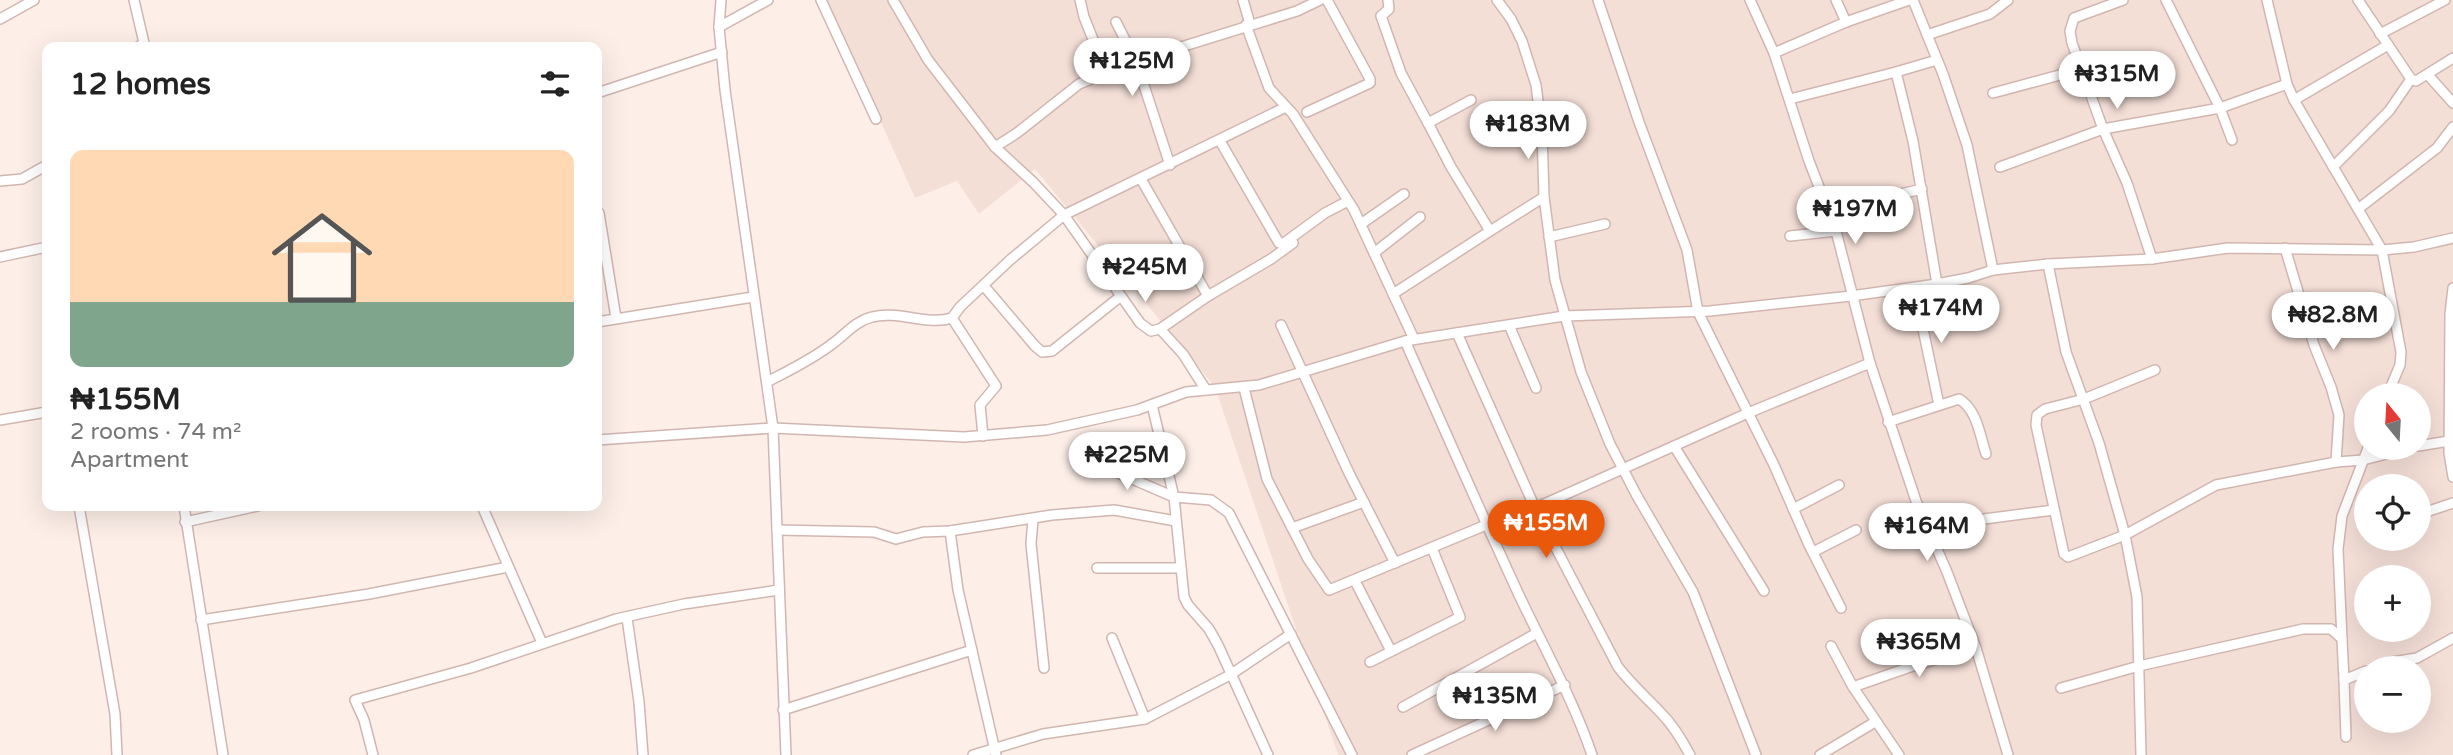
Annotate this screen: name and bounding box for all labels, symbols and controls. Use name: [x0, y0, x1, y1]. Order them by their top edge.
pin: ₦125M: [1083, 38, 1181, 98]
text: ₦125M: [1090, 47, 1174, 75]
pin: ₦315M: [2068, 52, 2166, 111]
text: ₦315M: [2075, 60, 2159, 88]
icon: filters: [536, 65, 574, 103]
text: 12 homes: [70, 66, 211, 103]
pin: ₦183M: [1479, 102, 1577, 161]
text: ₦183M: [1486, 110, 1570, 138]
pin: ₦197M: [1806, 187, 1904, 246]
icon: home: [259, 195, 385, 321]
text: ₦197M: [1813, 195, 1897, 223]
pin: ₦245M: [1096, 244, 1194, 304]
text: ₦245M: [1103, 253, 1187, 281]
pin: ₦174M: [1892, 286, 1990, 345]
pin: ₦82.8M: [2276, 292, 2390, 352]
text: ₦174M: [1899, 294, 1983, 322]
text: ₦82.8M: [2288, 301, 2378, 329]
text: ₦155M: [70, 381, 181, 418]
north arrow: [2354, 383, 2431, 460]
map controls: [2354, 383, 2431, 733]
text: 2 rooms · 74 m²: [70, 418, 241, 446]
pin: ₦225M: [1078, 433, 1176, 492]
text: ₦225M: [1085, 441, 1169, 469]
text: Apartment: [70, 446, 189, 474]
button: locate: [2354, 474, 2431, 551]
pin: ₦155M: [1497, 500, 1595, 560]
pin: ₦164M: [1878, 504, 1976, 563]
text: ₦155M: [1504, 509, 1588, 537]
text: ₦164M: [1885, 512, 1969, 540]
button: +: [2354, 565, 2431, 642]
pin: ₦365M: [1870, 620, 1968, 679]
text: ₦365M: [1877, 628, 1961, 656]
button: −: [2354, 656, 2431, 733]
pin: ₦135M: [1446, 674, 1544, 733]
text: ₦135M: [1453, 682, 1537, 710]

